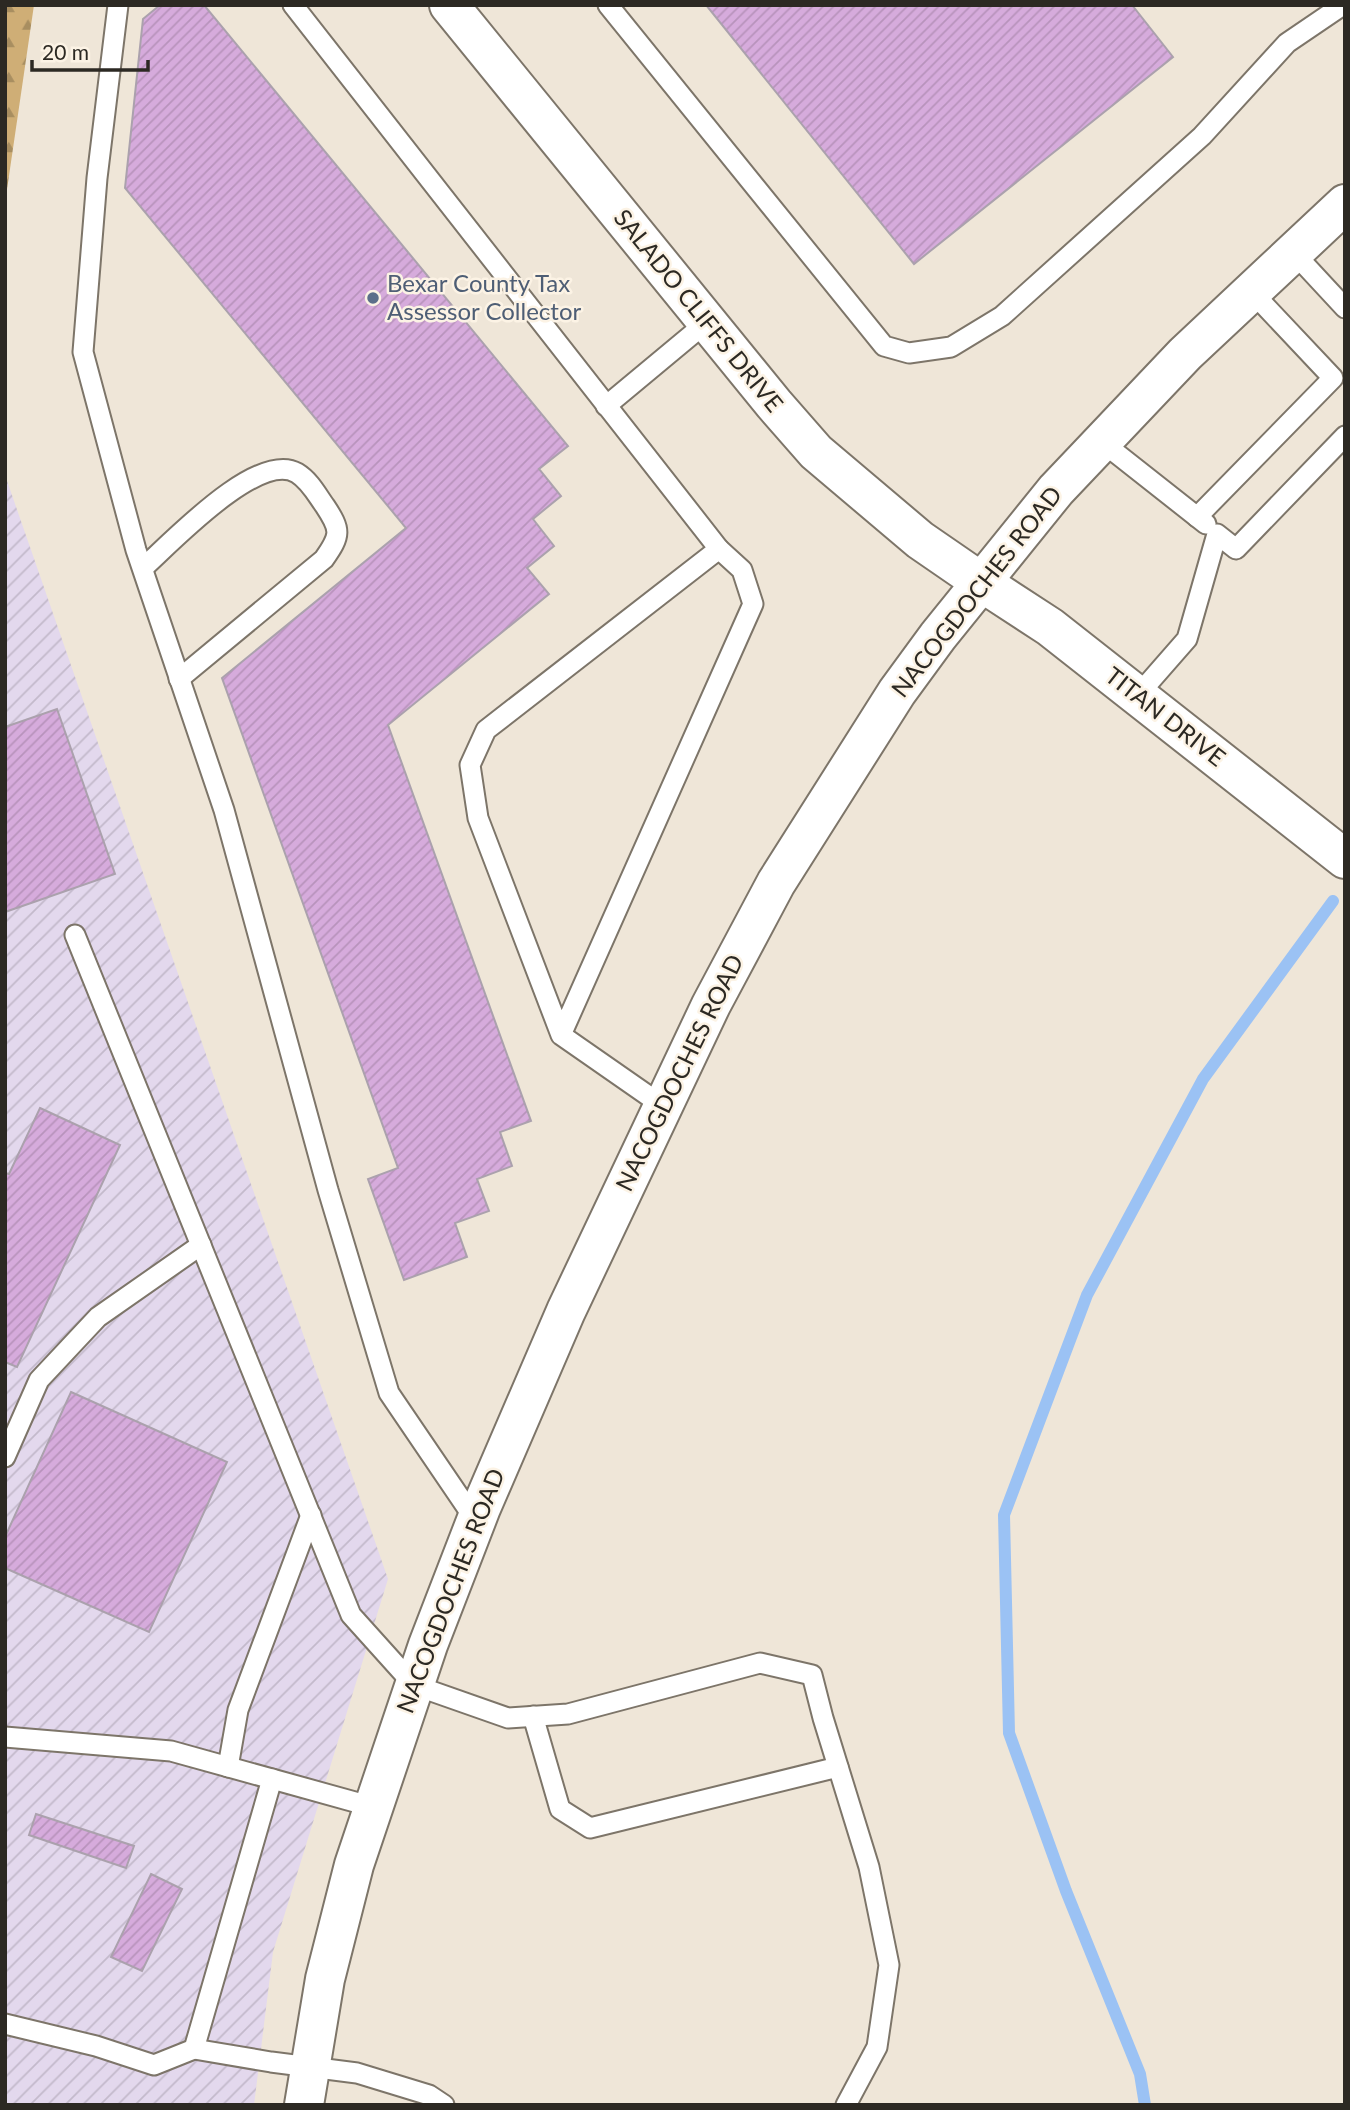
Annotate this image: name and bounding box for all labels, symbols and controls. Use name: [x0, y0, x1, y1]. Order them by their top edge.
scale bar: [32, 28, 147, 72]
text: 20 m: [42, 39, 89, 64]
street label: SALADO CLIFFS DRIVE: [609, 203, 790, 417]
place label: Bexar County Tax Assessor Collector: [387, 268, 581, 325]
marker: Bexar County Tax Assessor Collector: [365, 290, 381, 306]
street label: NACOGDOCHES ROAD: [884, 480, 1067, 702]
street label: TITAN DRIVE: [1100, 660, 1232, 772]
street label: NACOGDOCHES ROAD: [609, 949, 749, 1195]
street label: NACOGDOCHES ROAD: [390, 1464, 510, 1717]

